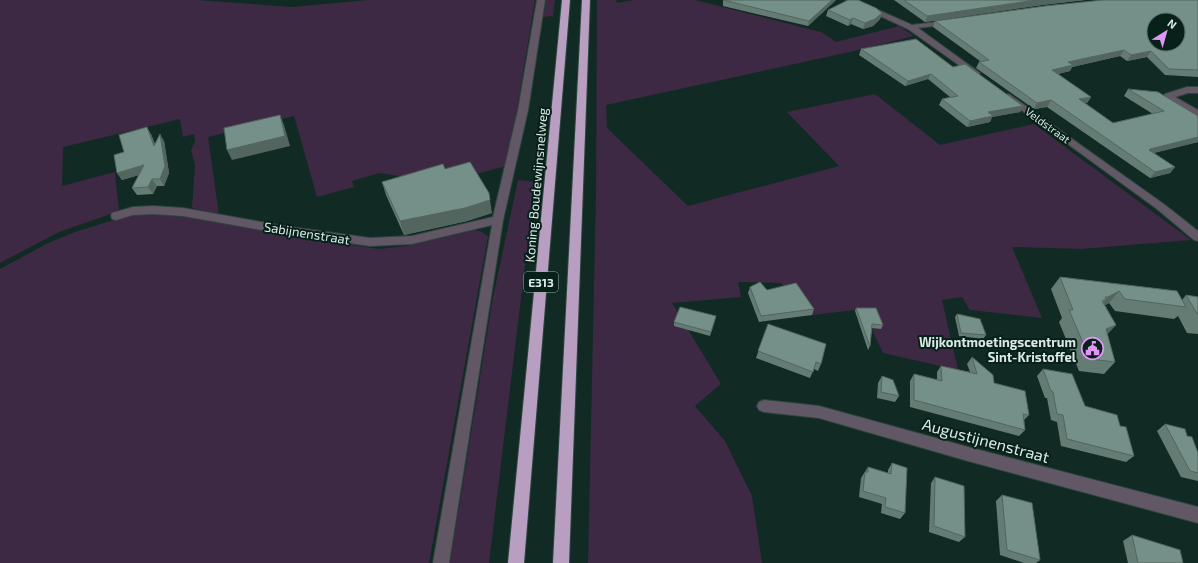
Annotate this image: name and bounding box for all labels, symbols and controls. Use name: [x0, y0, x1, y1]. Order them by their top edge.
north arrow: [1146, 12, 1186, 52]
text: N: [1165, 16, 1179, 31]
street label: Veldstraat: [1023, 104, 1073, 146]
street label: Koning Boudewijnsnelweg: [521, 107, 551, 263]
street label: Sabijnenstraat: [263, 218, 351, 248]
road number: E313: [524, 272, 558, 292]
place label: Wijkontmoetingscentrum Sint-Kristoffel: [919, 334, 1077, 365]
public building icon: Wijkontmoetingscentrum Sint-Kristoffel: [1079, 336, 1105, 362]
street label: Augustijnenstraat: [920, 414, 1052, 467]

